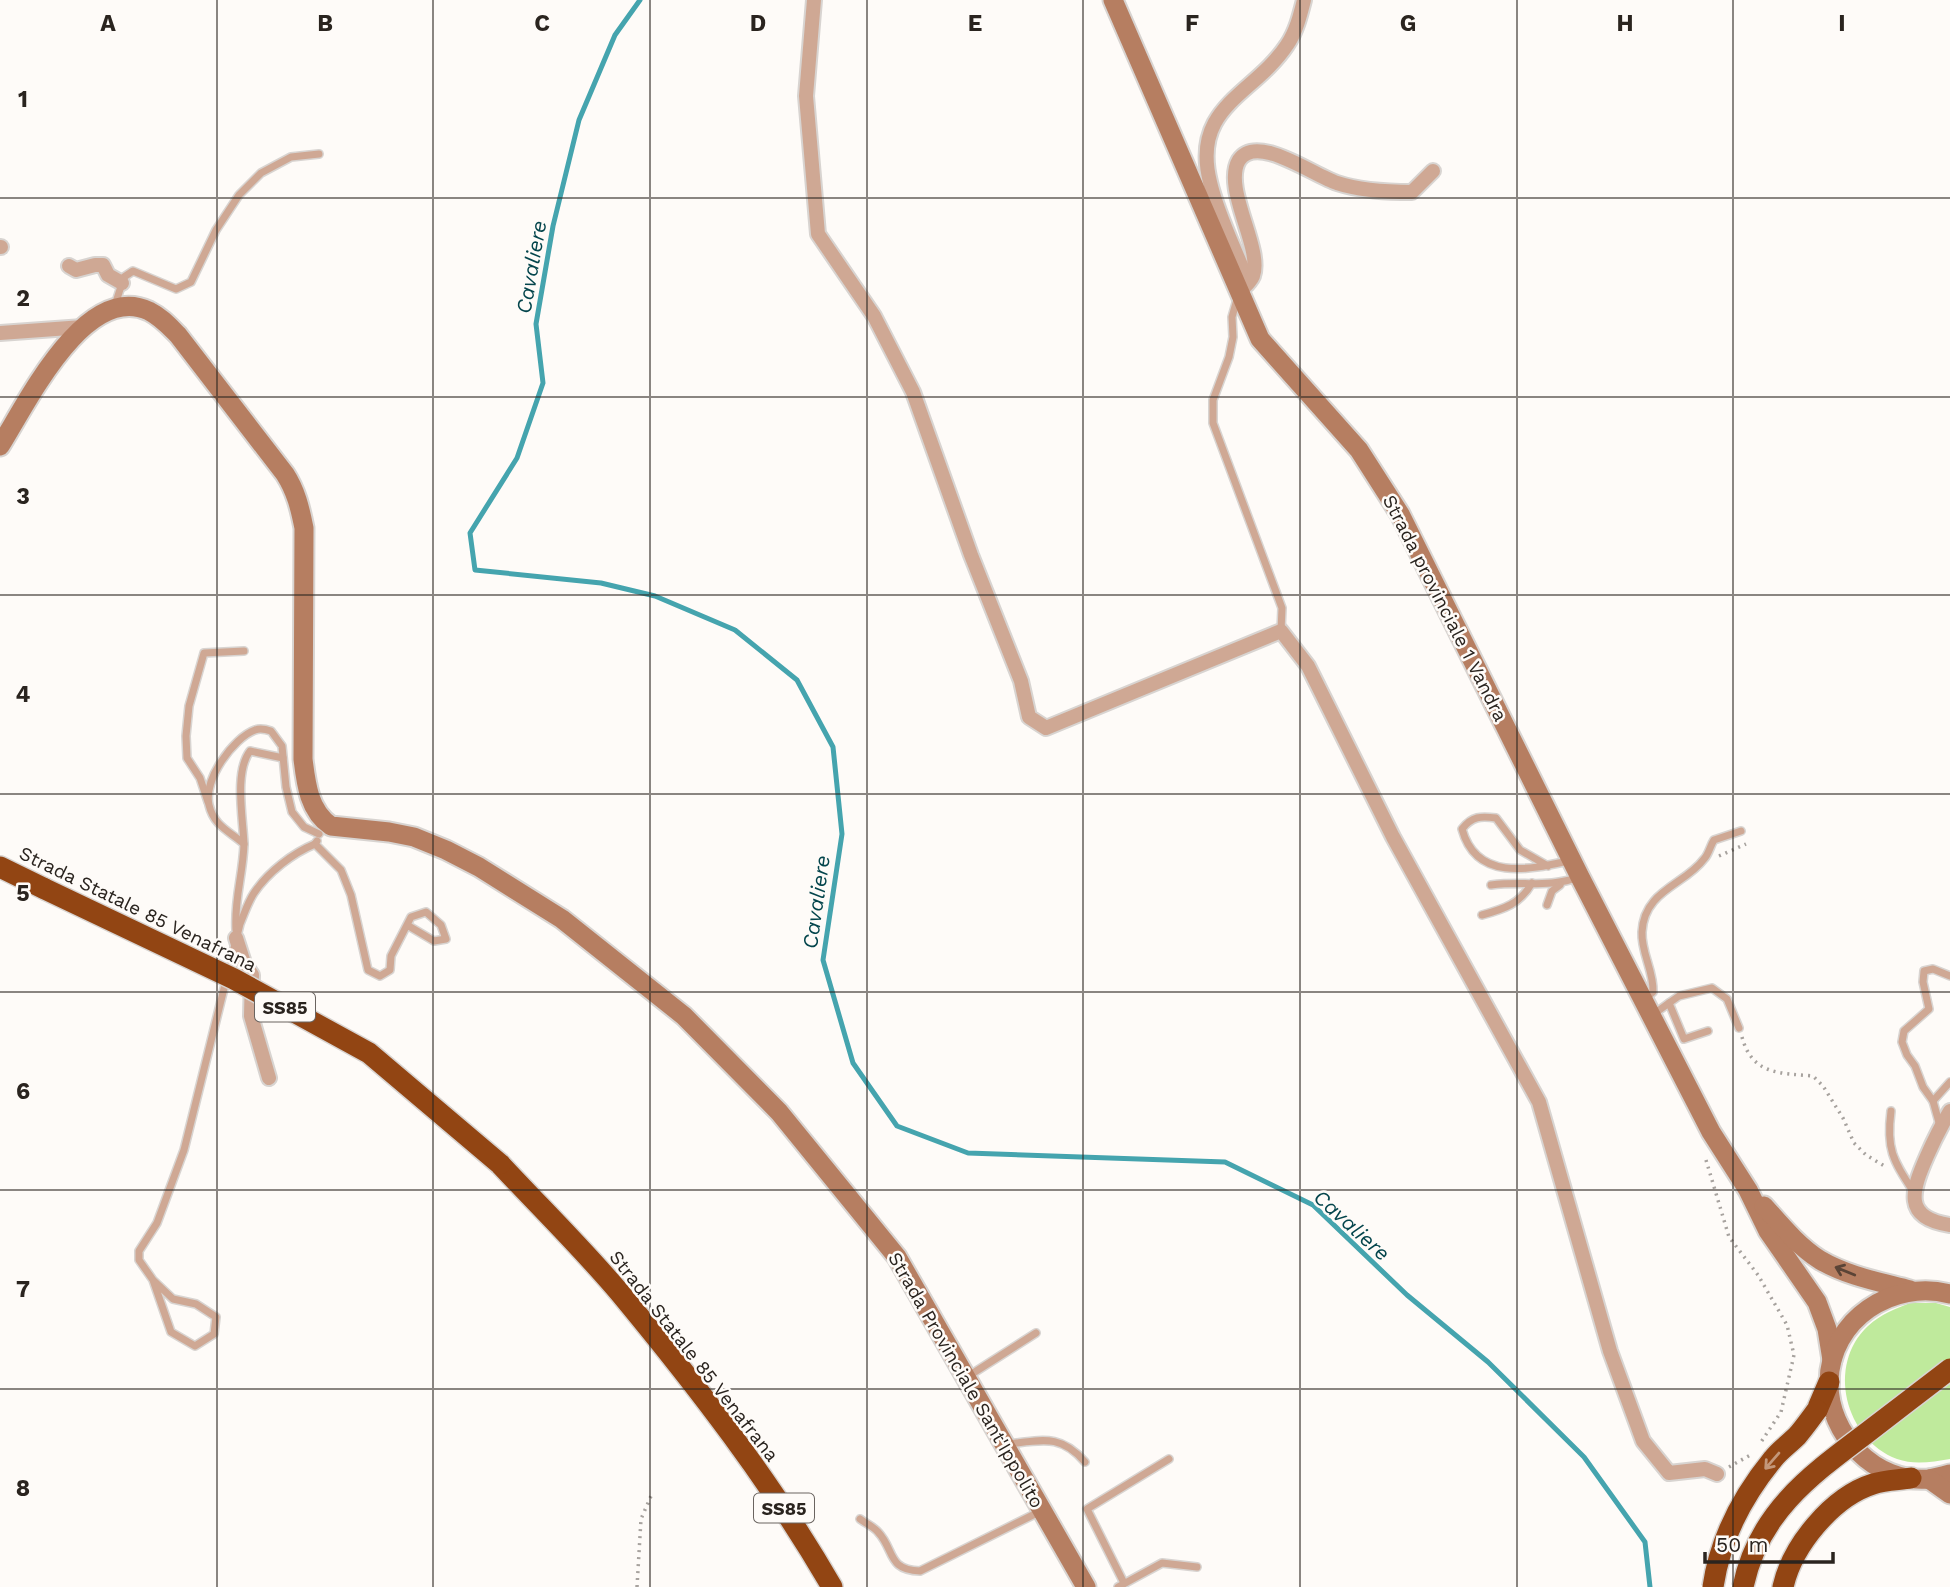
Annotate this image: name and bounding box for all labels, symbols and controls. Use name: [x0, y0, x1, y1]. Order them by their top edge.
text: A: [100, 10, 116, 37]
text: B: [317, 10, 333, 37]
text: C: [534, 10, 550, 37]
text: D: [750, 10, 766, 37]
text: E: [968, 10, 982, 37]
text: F: [1185, 10, 1199, 37]
text: G: [1400, 10, 1416, 37]
text: H: [1616, 10, 1634, 37]
text: I: [1838, 10, 1846, 37]
text: 1: [18, 86, 28, 113]
water label: Cavaliere: [511, 218, 551, 316]
text: 2: [16, 285, 30, 312]
text: 3: [16, 483, 30, 510]
street label: Strada provinciale 1 Vandra: [1378, 491, 1512, 725]
text: 4: [16, 681, 31, 708]
street label: Strada Statale 85 Venafrana: [15, 841, 261, 977]
water label: Cavaliere: [797, 854, 835, 950]
road number: SS85: [255, 992, 315, 1022]
text: 6: [16, 1078, 30, 1105]
water label: Cavaliere: [1309, 1184, 1395, 1266]
street label: Strada Statale 85 Venafrana: [605, 1246, 784, 1466]
street label: Strada Provinciale Sant'Ippolito: [883, 1248, 1049, 1512]
one-way arrow: [1835, 1264, 1857, 1277]
text: 7: [16, 1276, 30, 1303]
one-way arrow: [1764, 1452, 1780, 1470]
text: 8: [16, 1475, 30, 1502]
road number: SS85: [754, 1493, 814, 1522]
scale bar: [1705, 1520, 1833, 1564]
text: 50 m: [1716, 1532, 1768, 1557]

